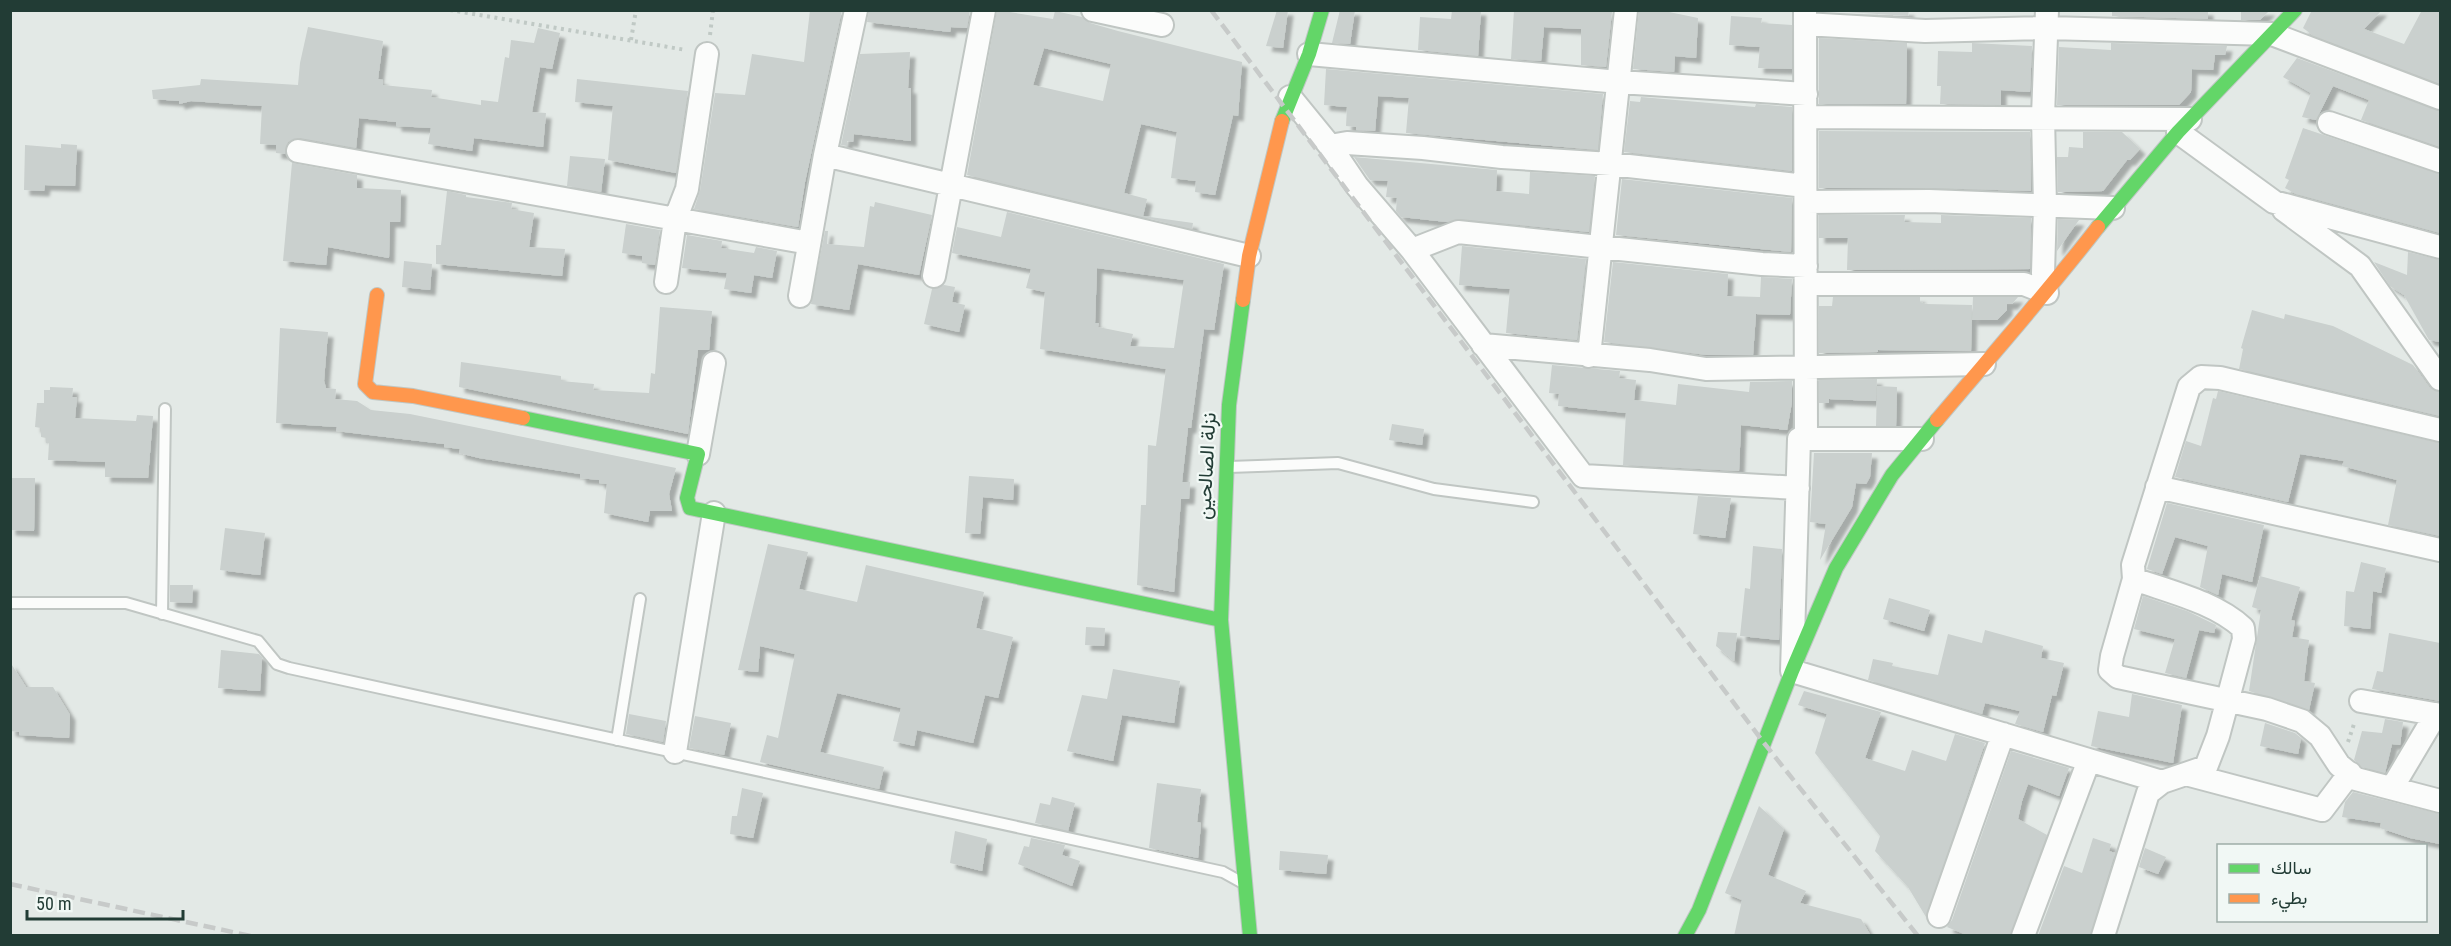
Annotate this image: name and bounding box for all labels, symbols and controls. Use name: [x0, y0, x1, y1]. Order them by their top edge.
street label: نزلة الصالحين: [1191, 412, 1222, 520]
legend: [2217, 844, 2427, 922]
text: سالك: [2271, 857, 2311, 878]
scale bar: [27, 883, 183, 921]
text: بطيء: [2271, 887, 2307, 913]
text: 50 m: [36, 893, 71, 914]

